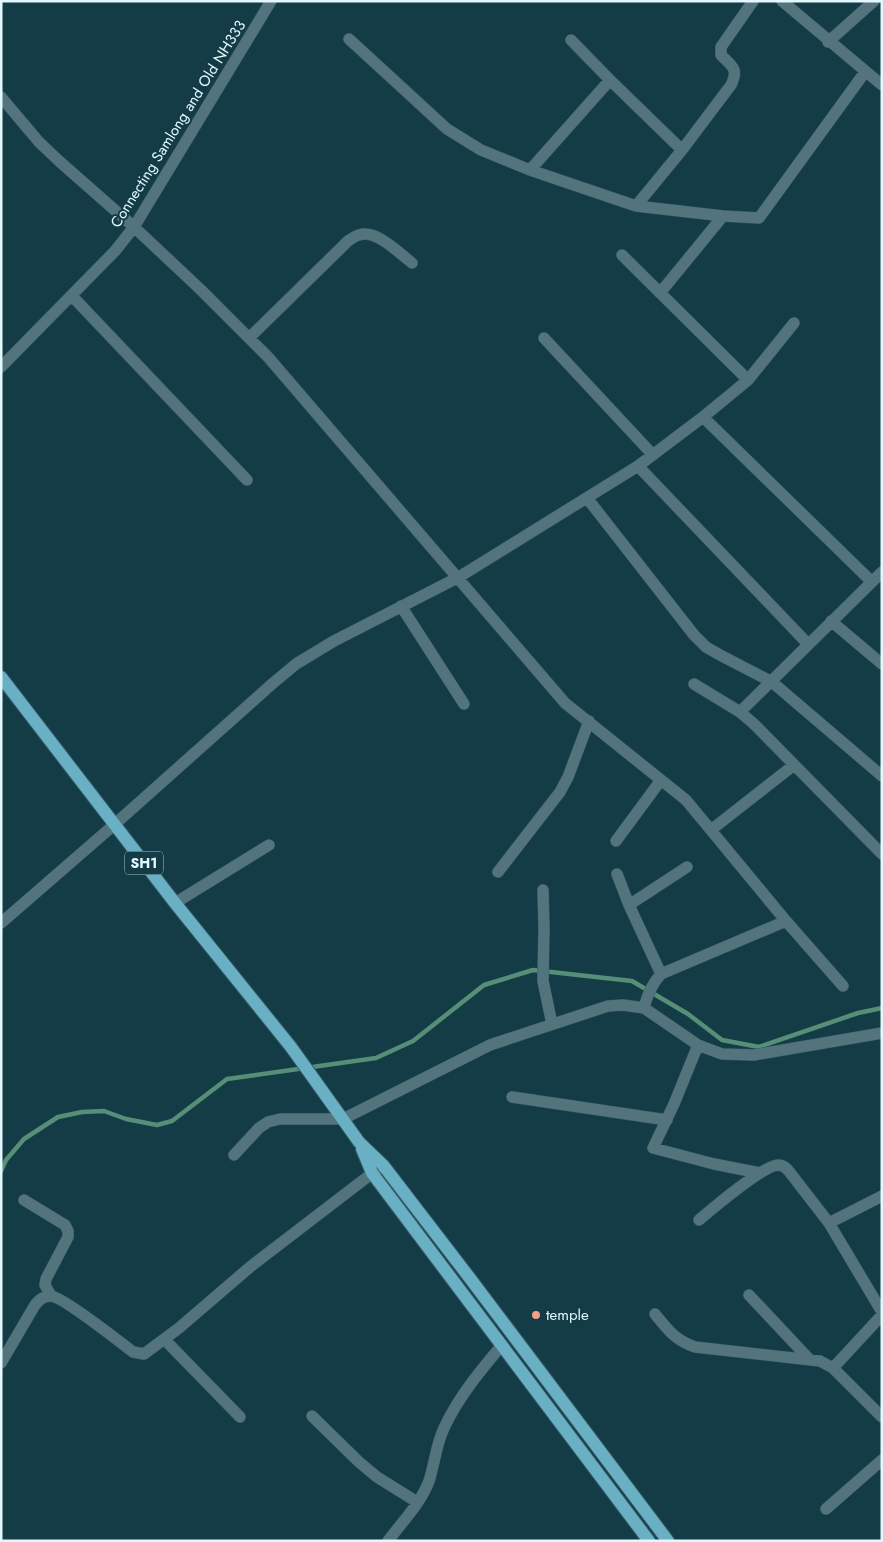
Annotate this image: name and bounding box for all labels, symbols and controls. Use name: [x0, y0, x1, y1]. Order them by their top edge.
street label: Connecting Samlong and Old NH333: [105, 16, 251, 232]
road number: SH1: [125, 851, 163, 874]
place label: temple: [546, 1304, 589, 1326]
marker: temple: [530, 1309, 542, 1321]

